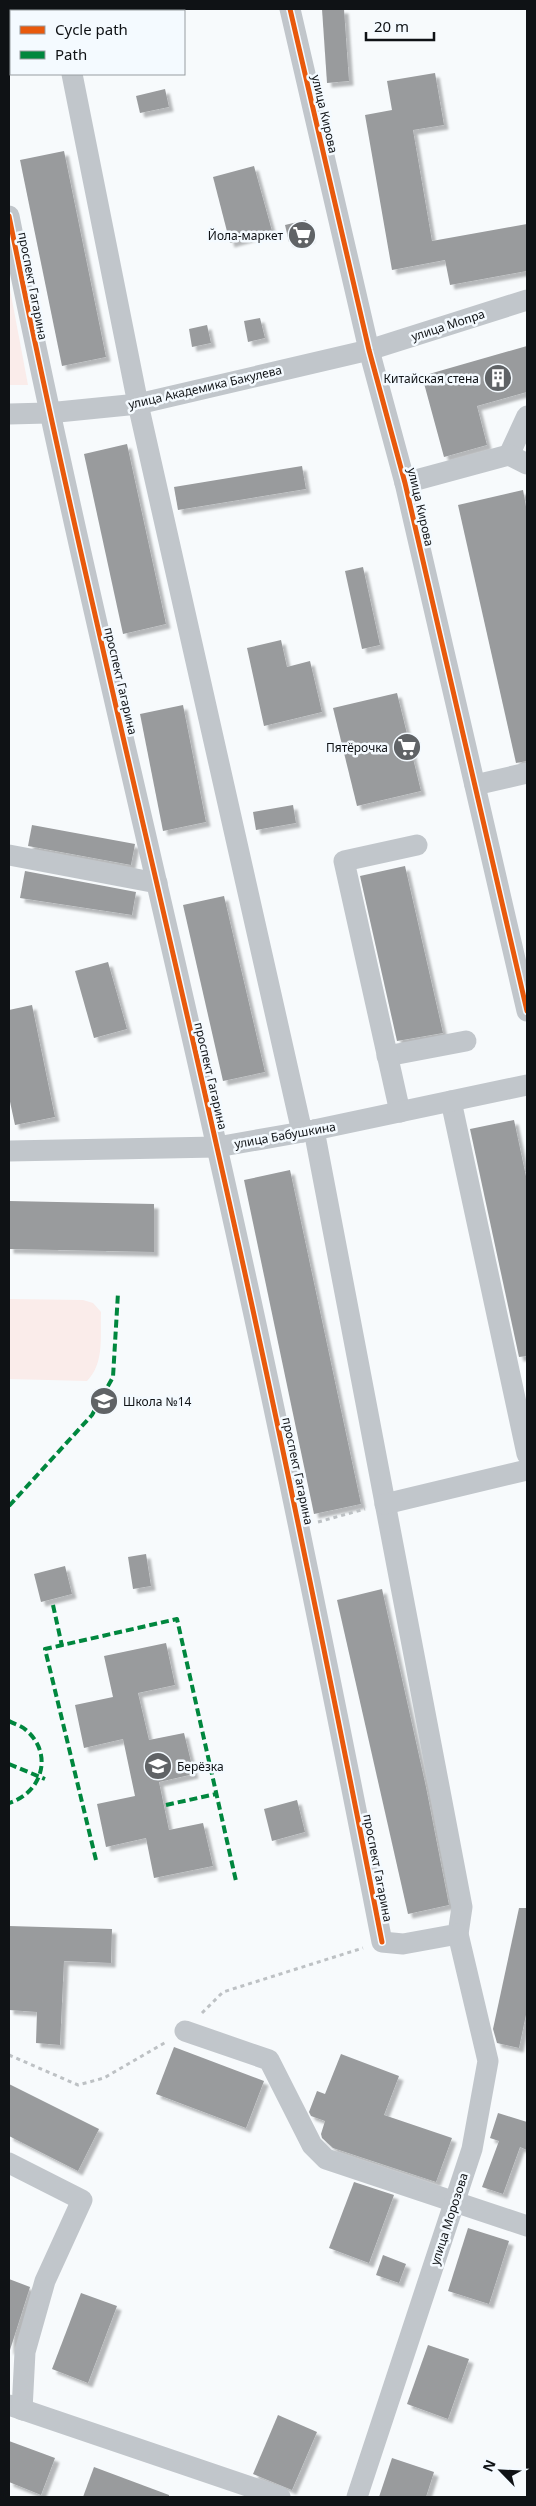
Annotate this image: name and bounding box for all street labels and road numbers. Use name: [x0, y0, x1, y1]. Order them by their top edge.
street label: улица Кирова: [308, 73, 342, 155]
street label: проспект Гагарина: [14, 231, 52, 341]
street label: улица Мопра: [409, 305, 487, 345]
street label: улица Академика Бакулева: [127, 361, 283, 413]
street label: улица Кирова: [404, 466, 438, 548]
street label: проспект Гагарина: [100, 626, 142, 736]
street label: проспект Гагарина: [190, 1021, 232, 1131]
street label: улица Бабушкина: [233, 1118, 337, 1152]
street label: проспект Гагарина: [278, 1416, 318, 1526]
street label: проспект Гагарина: [359, 1813, 397, 1923]
street label: улица Морозова: [426, 2171, 472, 2267]

